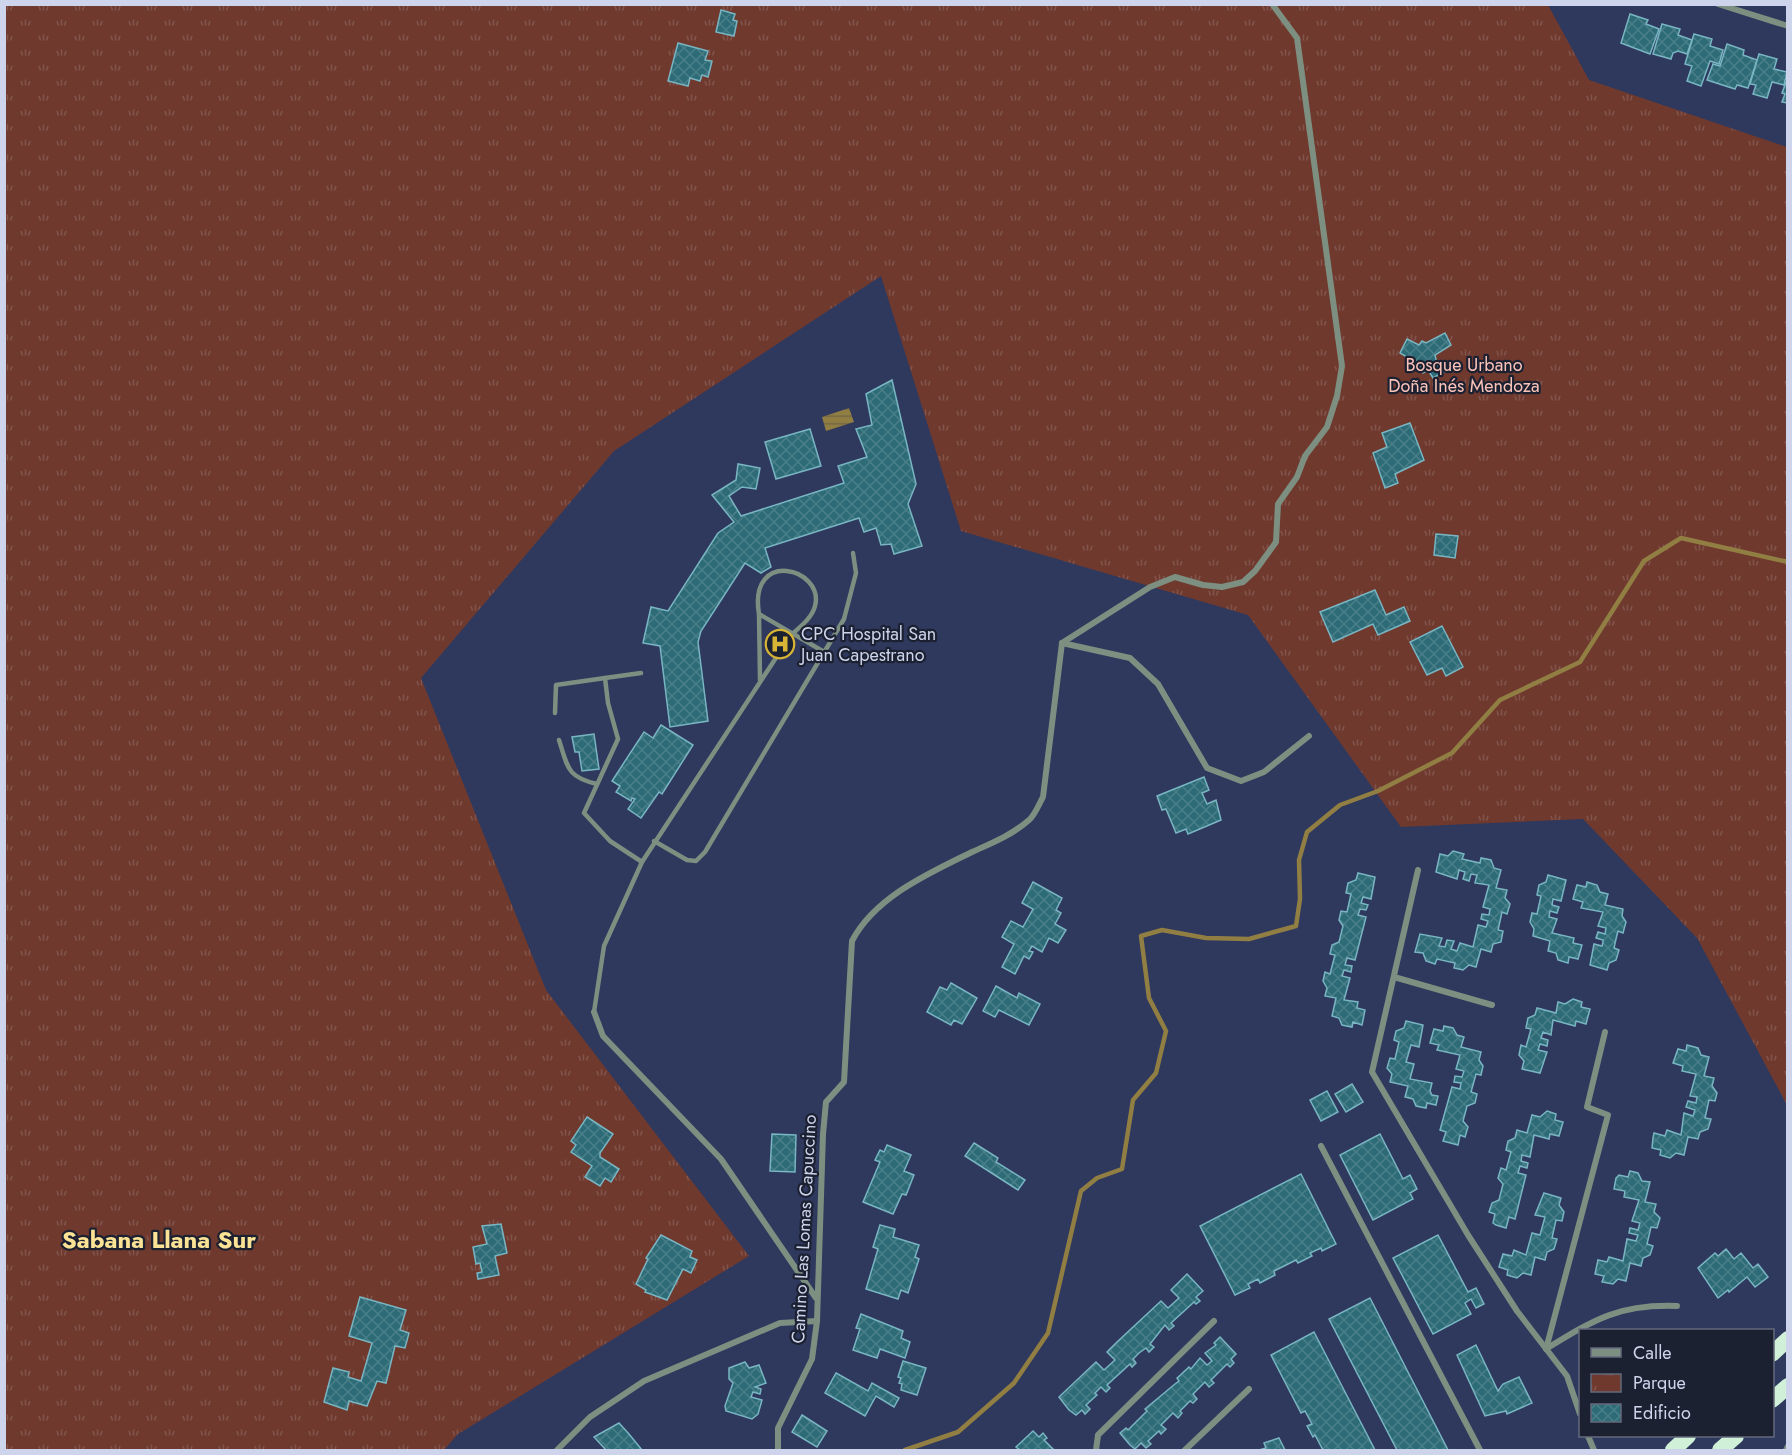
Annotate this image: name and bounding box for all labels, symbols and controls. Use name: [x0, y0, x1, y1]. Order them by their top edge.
park label: Bosque Urbano Doña Inés Mendoza: [1388, 352, 1540, 399]
place label: CPC Hospital San Juan Capestrano: [799, 621, 936, 668]
hospital icon: CPC Hospital San Juan Capestrano: [764, 628, 796, 660]
street label: Camino Las Lomas Capuccino: [785, 1114, 823, 1344]
district label: Sabana Llana Sur: [62, 1222, 256, 1257]
legend: [1579, 1329, 1774, 1437]
text: Calle: [1633, 1340, 1672, 1366]
text: Parque: [1633, 1370, 1686, 1396]
text: Edificio: [1633, 1400, 1691, 1426]

